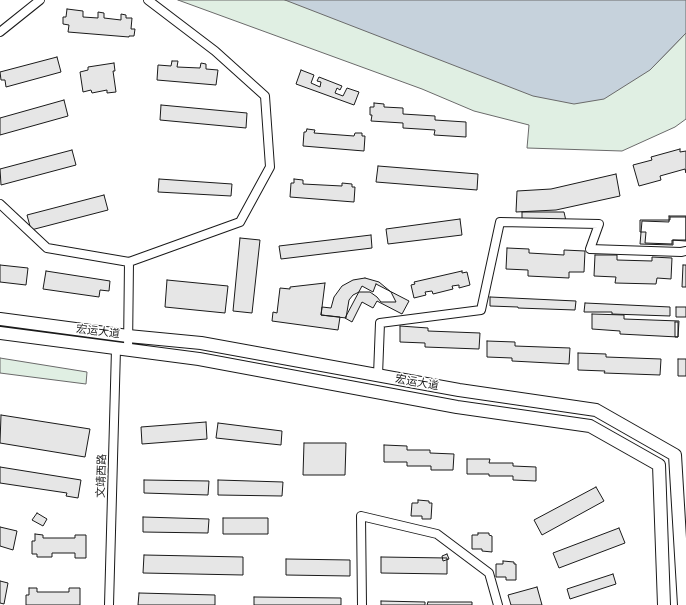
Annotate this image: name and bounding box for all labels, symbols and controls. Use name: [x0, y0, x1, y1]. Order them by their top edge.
street label: 宏运大道: [75, 323, 121, 341]
street label: 宏运大道: [394, 373, 440, 393]
street label: 文靖西路: [95, 454, 109, 498]

